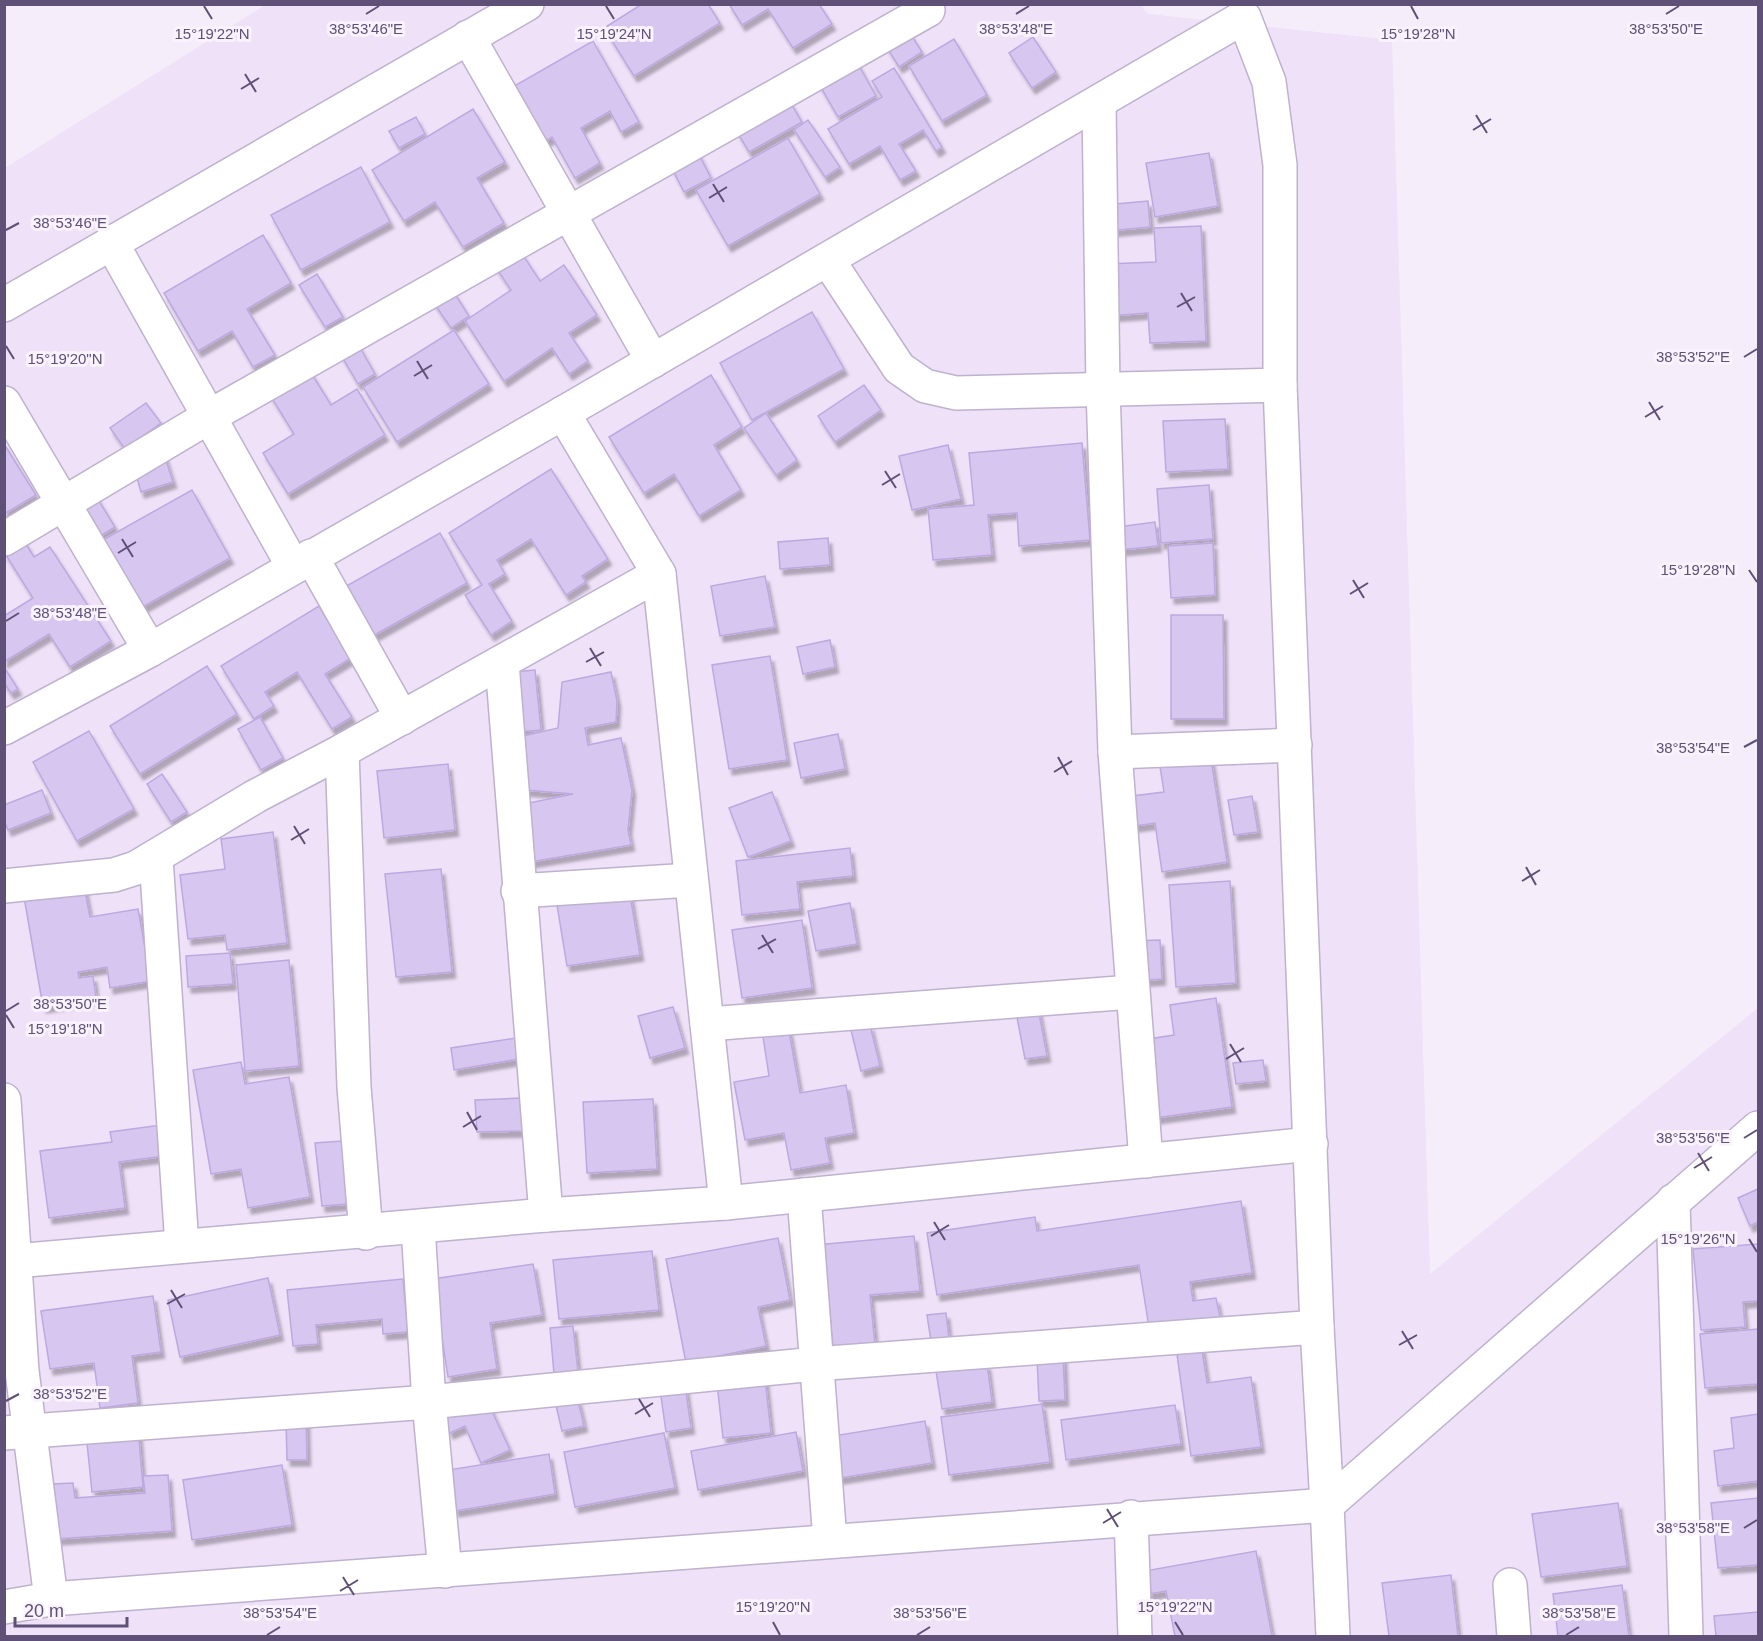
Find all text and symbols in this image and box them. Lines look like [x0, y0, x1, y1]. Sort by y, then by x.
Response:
text: 38°53'46"E [329, 20, 403, 37]
text: 38°53'48"E [979, 20, 1053, 37]
text: 38°53'50"E [1629, 20, 1703, 37]
text: 15°19'22"N [174, 25, 250, 42]
text: 15°19'24"N [576, 25, 652, 42]
text: 15°19'28"N [1380, 25, 1456, 42]
text: 38°53'46"E [33, 214, 107, 231]
text: 38°53'52"E [1656, 348, 1730, 365]
text: 15°19'20"N [27, 350, 103, 367]
text: 15°19'28"N [1660, 561, 1736, 578]
text: 38°53'48"E [33, 604, 107, 621]
text: 38°53'54"E [1656, 739, 1730, 756]
text: 38°53'50"E [33, 995, 107, 1012]
text: 15°19'18"N [27, 1020, 103, 1037]
text: 38°53'56"E [1656, 1129, 1730, 1146]
text: 15°19'26"N [1660, 1230, 1736, 1247]
text: 38°53'52"E [33, 1385, 107, 1402]
text: 38°53'58"E [1656, 1519, 1730, 1536]
scale bar [15, 1590, 128, 1628]
text: 15°19'20"N [735, 1598, 811, 1615]
text: 15°19'22"N [1137, 1598, 1213, 1615]
text: 20 m [24, 1601, 64, 1621]
text: 38°53'54"E [243, 1604, 317, 1621]
text: 38°53'56"E [893, 1604, 967, 1621]
text: 38°53'58"E [1542, 1604, 1616, 1621]

